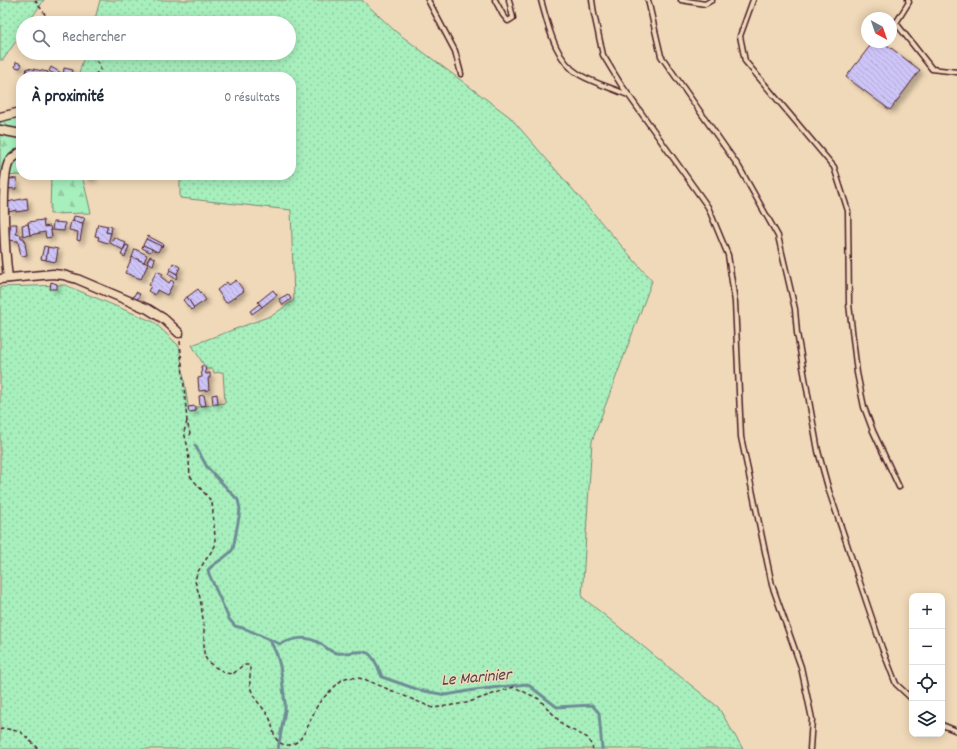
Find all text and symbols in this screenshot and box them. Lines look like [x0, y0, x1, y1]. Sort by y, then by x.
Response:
north arrow [861, 12, 897, 48]
search box [16, 16, 296, 60]
icon: search [30, 27, 52, 49]
text: Rechercher [62, 27, 126, 49]
text: À proximité [32, 86, 104, 110]
text: 0 résultats [224, 89, 280, 108]
map controls [909, 593, 945, 737]
button: + [909, 593, 945, 629]
button: − [909, 629, 945, 665]
water label: Le Marinier [440, 664, 514, 694]
button: locate [909, 665, 945, 701]
button: layers [909, 701, 945, 737]

